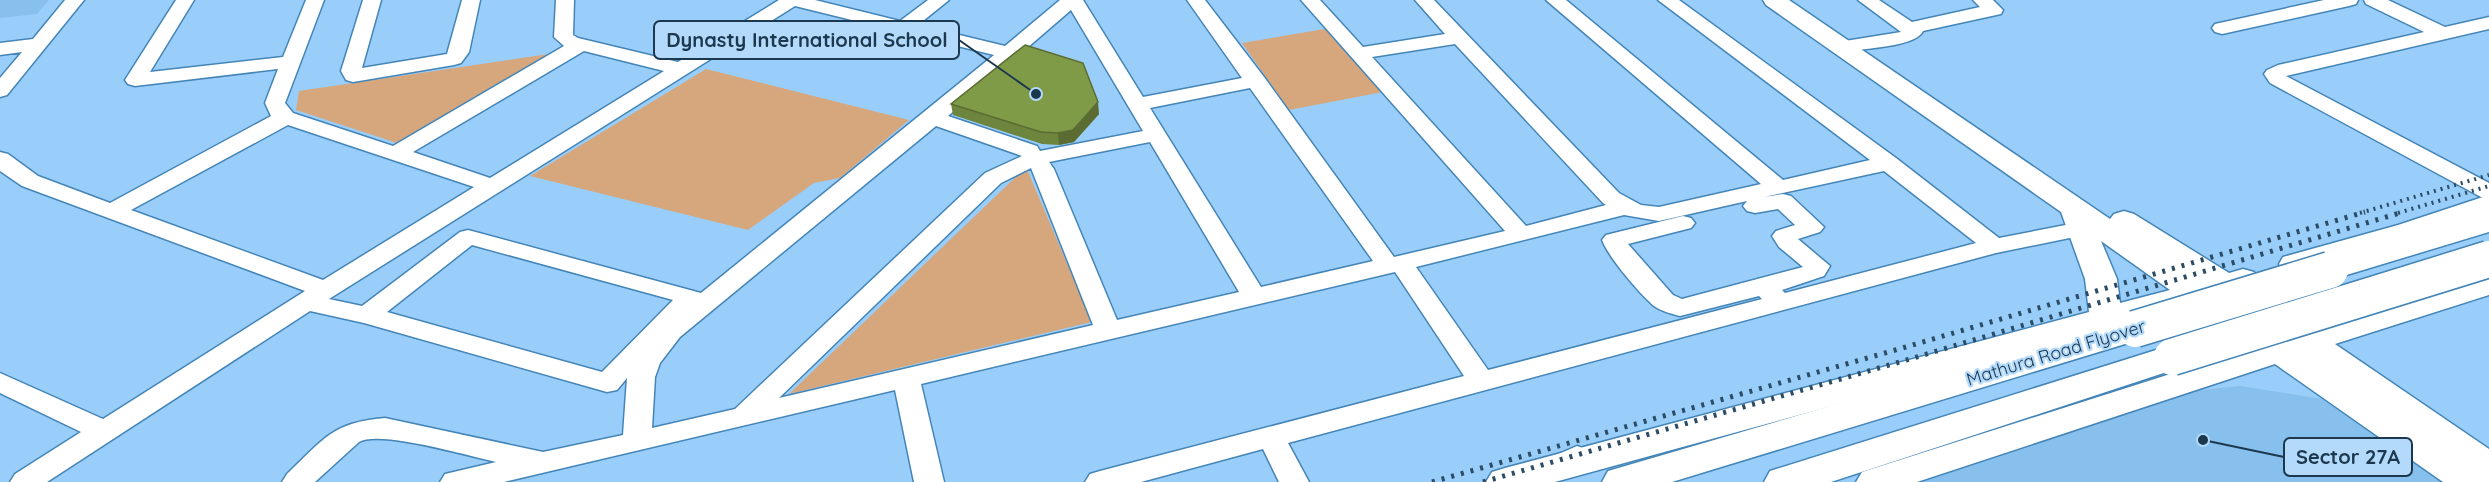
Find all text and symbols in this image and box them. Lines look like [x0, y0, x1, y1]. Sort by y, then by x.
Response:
callout: Dynasty International School [654, 21, 959, 59]
text: Dynasty International School [666, 27, 948, 52]
street label: Mathura Road Flyover [1964, 314, 2148, 391]
callout: Sector 27A [2284, 438, 2412, 476]
text: Sector 27A [2296, 444, 2400, 469]

